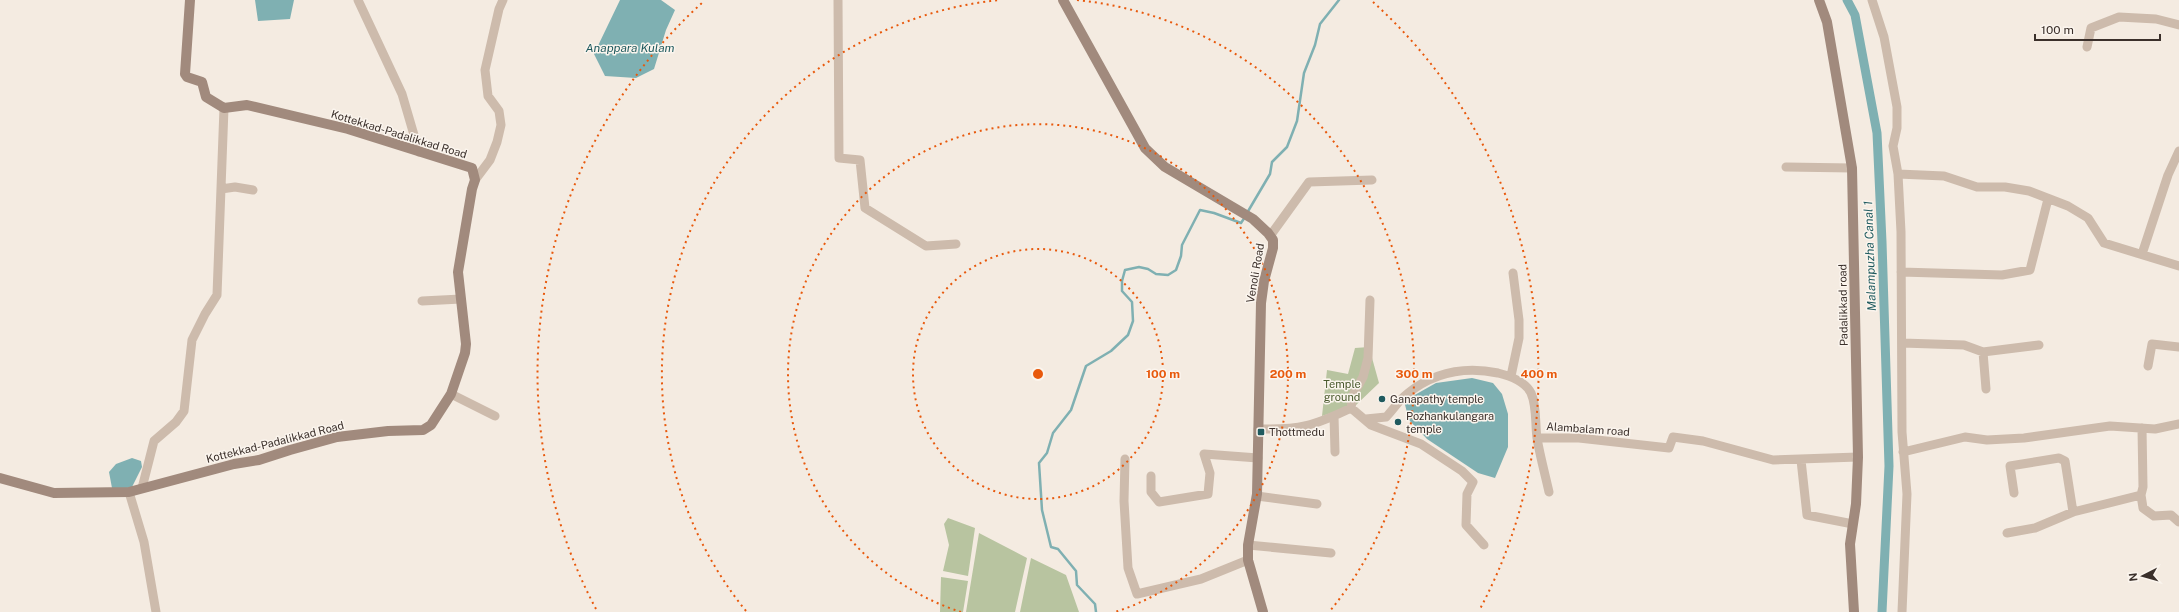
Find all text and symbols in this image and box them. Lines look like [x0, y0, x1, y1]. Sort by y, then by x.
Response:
scale bar [2035, 16, 2160, 42]
text: 100 m [2041, 23, 2074, 37]
water label: Anappara Kulam [585, 41, 675, 55]
street label: Kottekkad-Padalikkad Road [330, 108, 468, 160]
water label: Malampuzha Canal 1 [1861, 200, 1879, 311]
street label: Venoli Road [1244, 242, 1266, 304]
street label: Padalikkad road [1836, 264, 1850, 346]
centre of rings [1031, 367, 1045, 381]
text: 100 m [1146, 367, 1180, 381]
text: 200 m [1270, 367, 1306, 381]
text: 300 m [1396, 367, 1433, 381]
text: 400 m [1521, 367, 1558, 381]
park label: Temple ground [1323, 378, 1361, 403]
place label: Ganapathy temple [1390, 393, 1484, 405]
marker: Ganapathy temple [1377, 394, 1387, 404]
place label: Pozhankulangara temple [1406, 410, 1494, 435]
marker: Pozhankulangara temple [1393, 417, 1403, 427]
street label: Kottekkad-Padalikkad Road [205, 419, 345, 465]
street label: Alambalam road [1546, 420, 1630, 438]
place label: Thottmedu [1269, 426, 1325, 438]
marker: Thottmedu [1256, 427, 1266, 437]
north arrow [2123, 556, 2163, 596]
text: N [2127, 572, 2139, 582]

